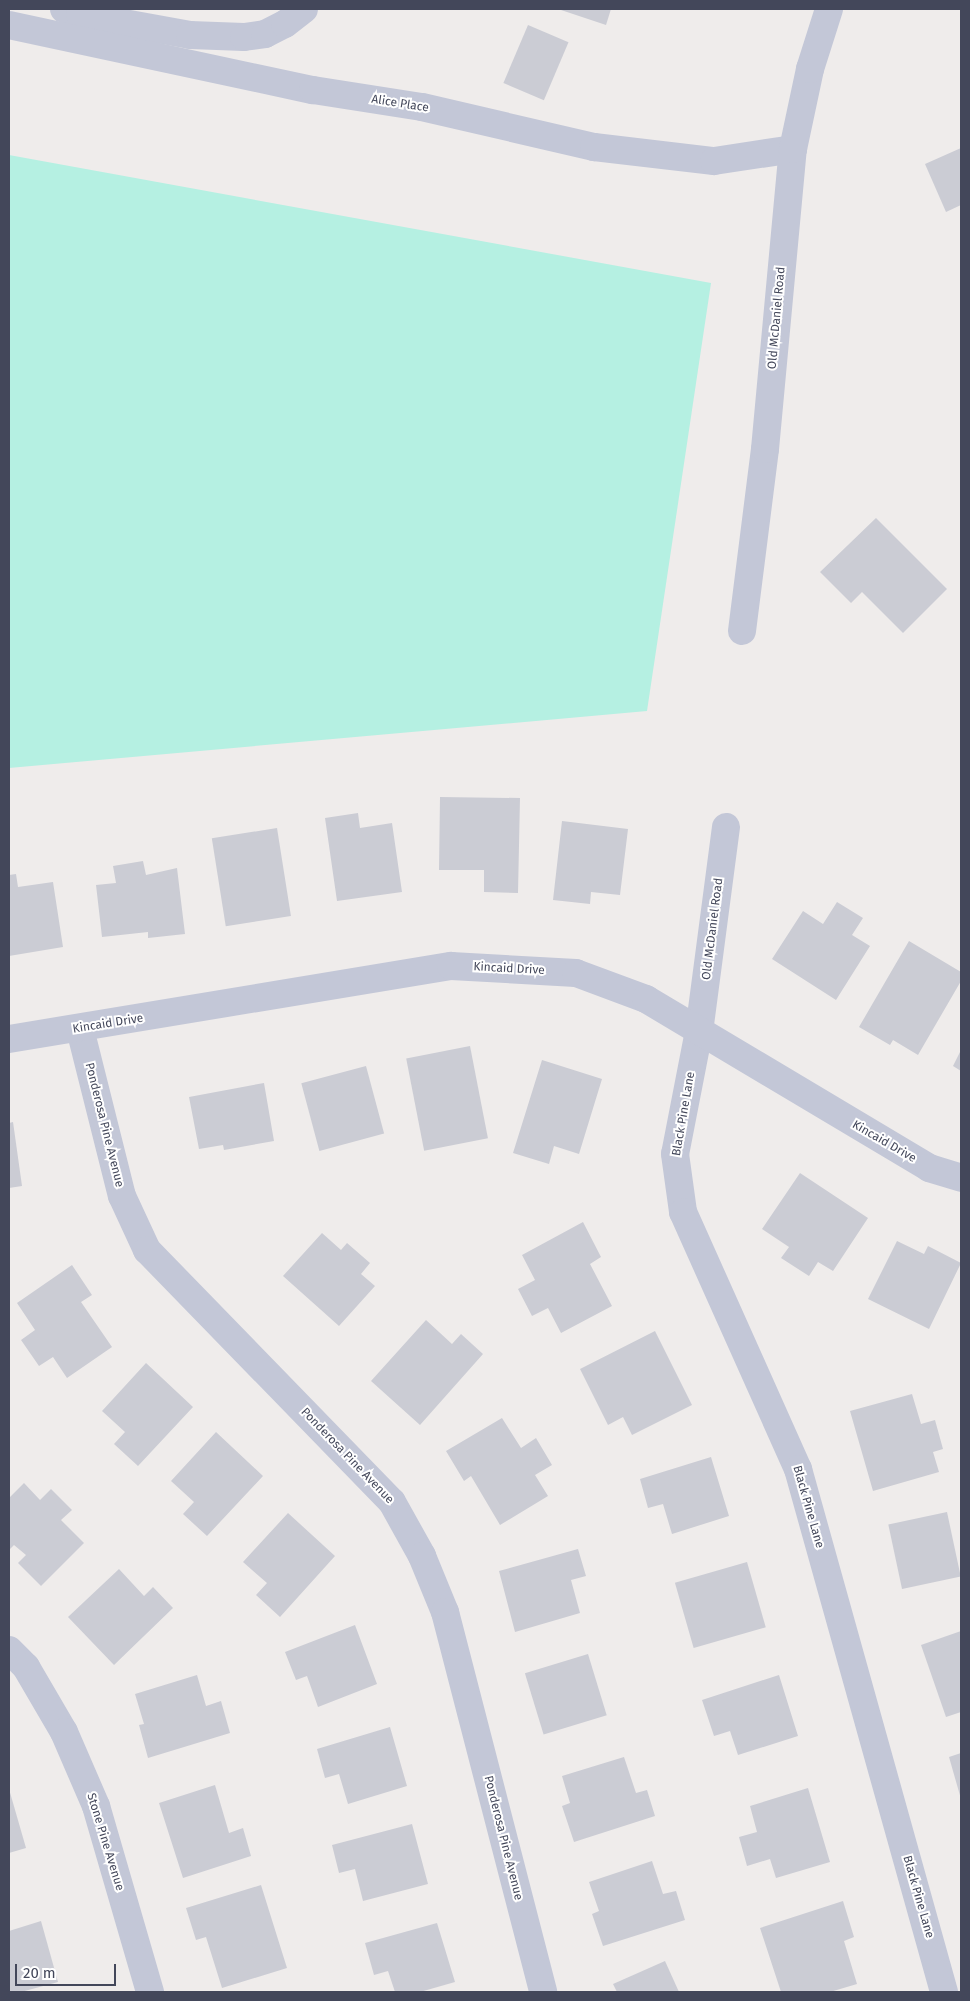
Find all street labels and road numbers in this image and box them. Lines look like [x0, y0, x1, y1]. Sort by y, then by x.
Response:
street label: Alice Place [370, 92, 430, 116]
street label: Old McDaniel Road [765, 266, 789, 370]
street label: Old McDaniel Road [700, 877, 726, 981]
street label: Kincaid Drive [473, 960, 545, 978]
street label: Kincaid Drive [72, 1011, 144, 1037]
street label: Ponderosa Pine Avenue [82, 1061, 126, 1189]
street label: Black Pine Lane [669, 1071, 699, 1157]
street label: Kincaid Drive [849, 1118, 919, 1166]
street label: Ponderosa Pine Avenue [297, 1405, 397, 1507]
street label: Black Pine Lane [789, 1464, 827, 1550]
street label: Ponderosa Pine Avenue [481, 1774, 525, 1902]
street label: Stone Pine Avenue [83, 1791, 127, 1893]
street label: Black Pine Lane [899, 1854, 937, 1940]

